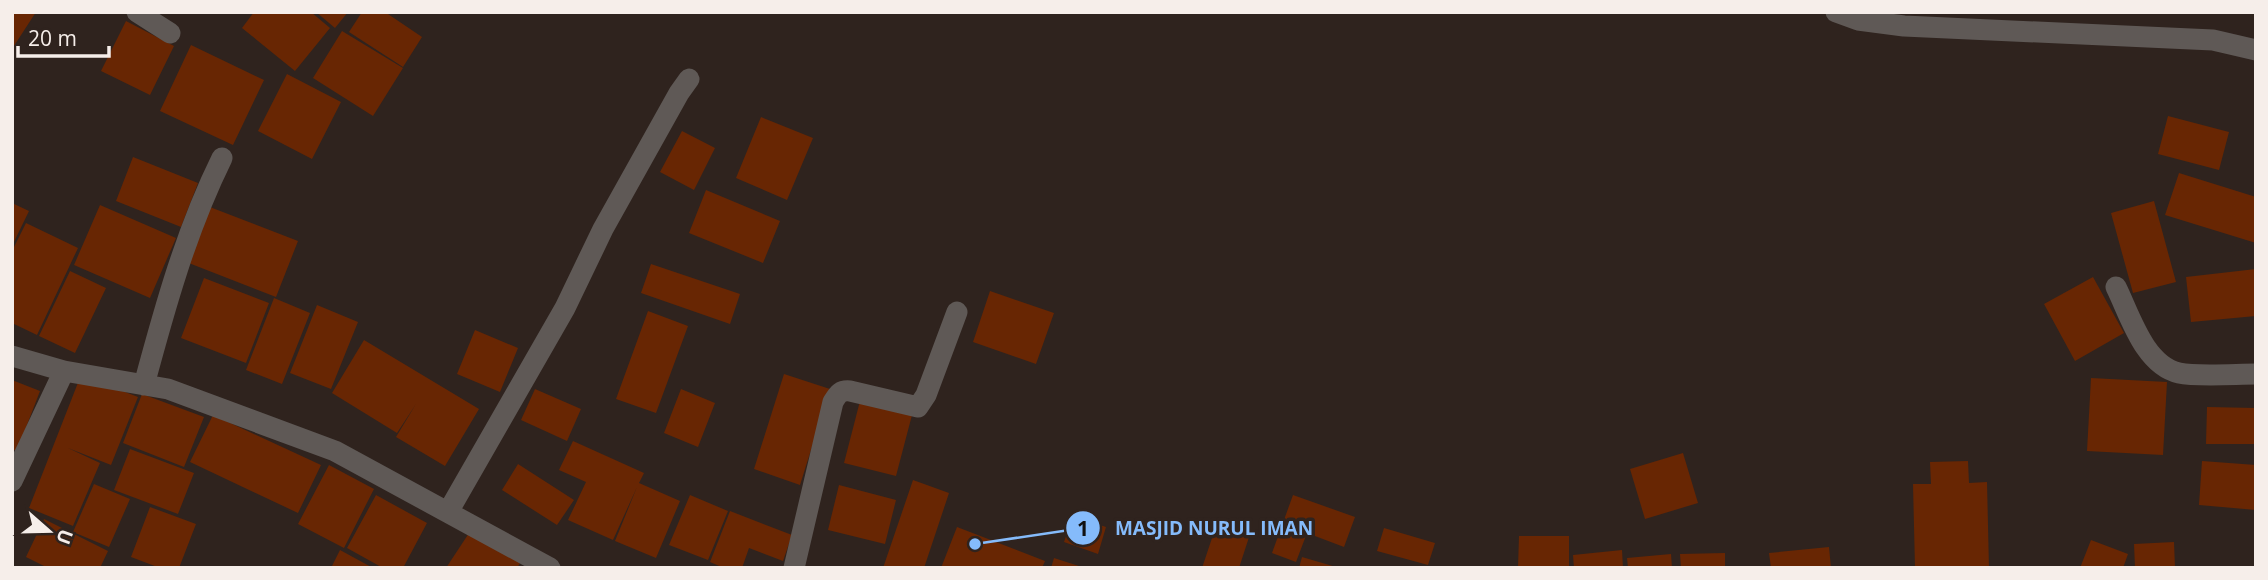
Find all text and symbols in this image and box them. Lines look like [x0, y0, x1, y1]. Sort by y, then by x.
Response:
scale bar [18, 14, 108, 58]
text: 20 m [28, 24, 77, 52]
north arrow [14, 496, 84, 566]
callout: MASJID NURUL IMAN [1066, 508, 1327, 548]
text: 1 [1077, 514, 1089, 542]
text: MASJID NURUL IMAN [1115, 515, 1313, 541]
text: U [50, 526, 80, 548]

